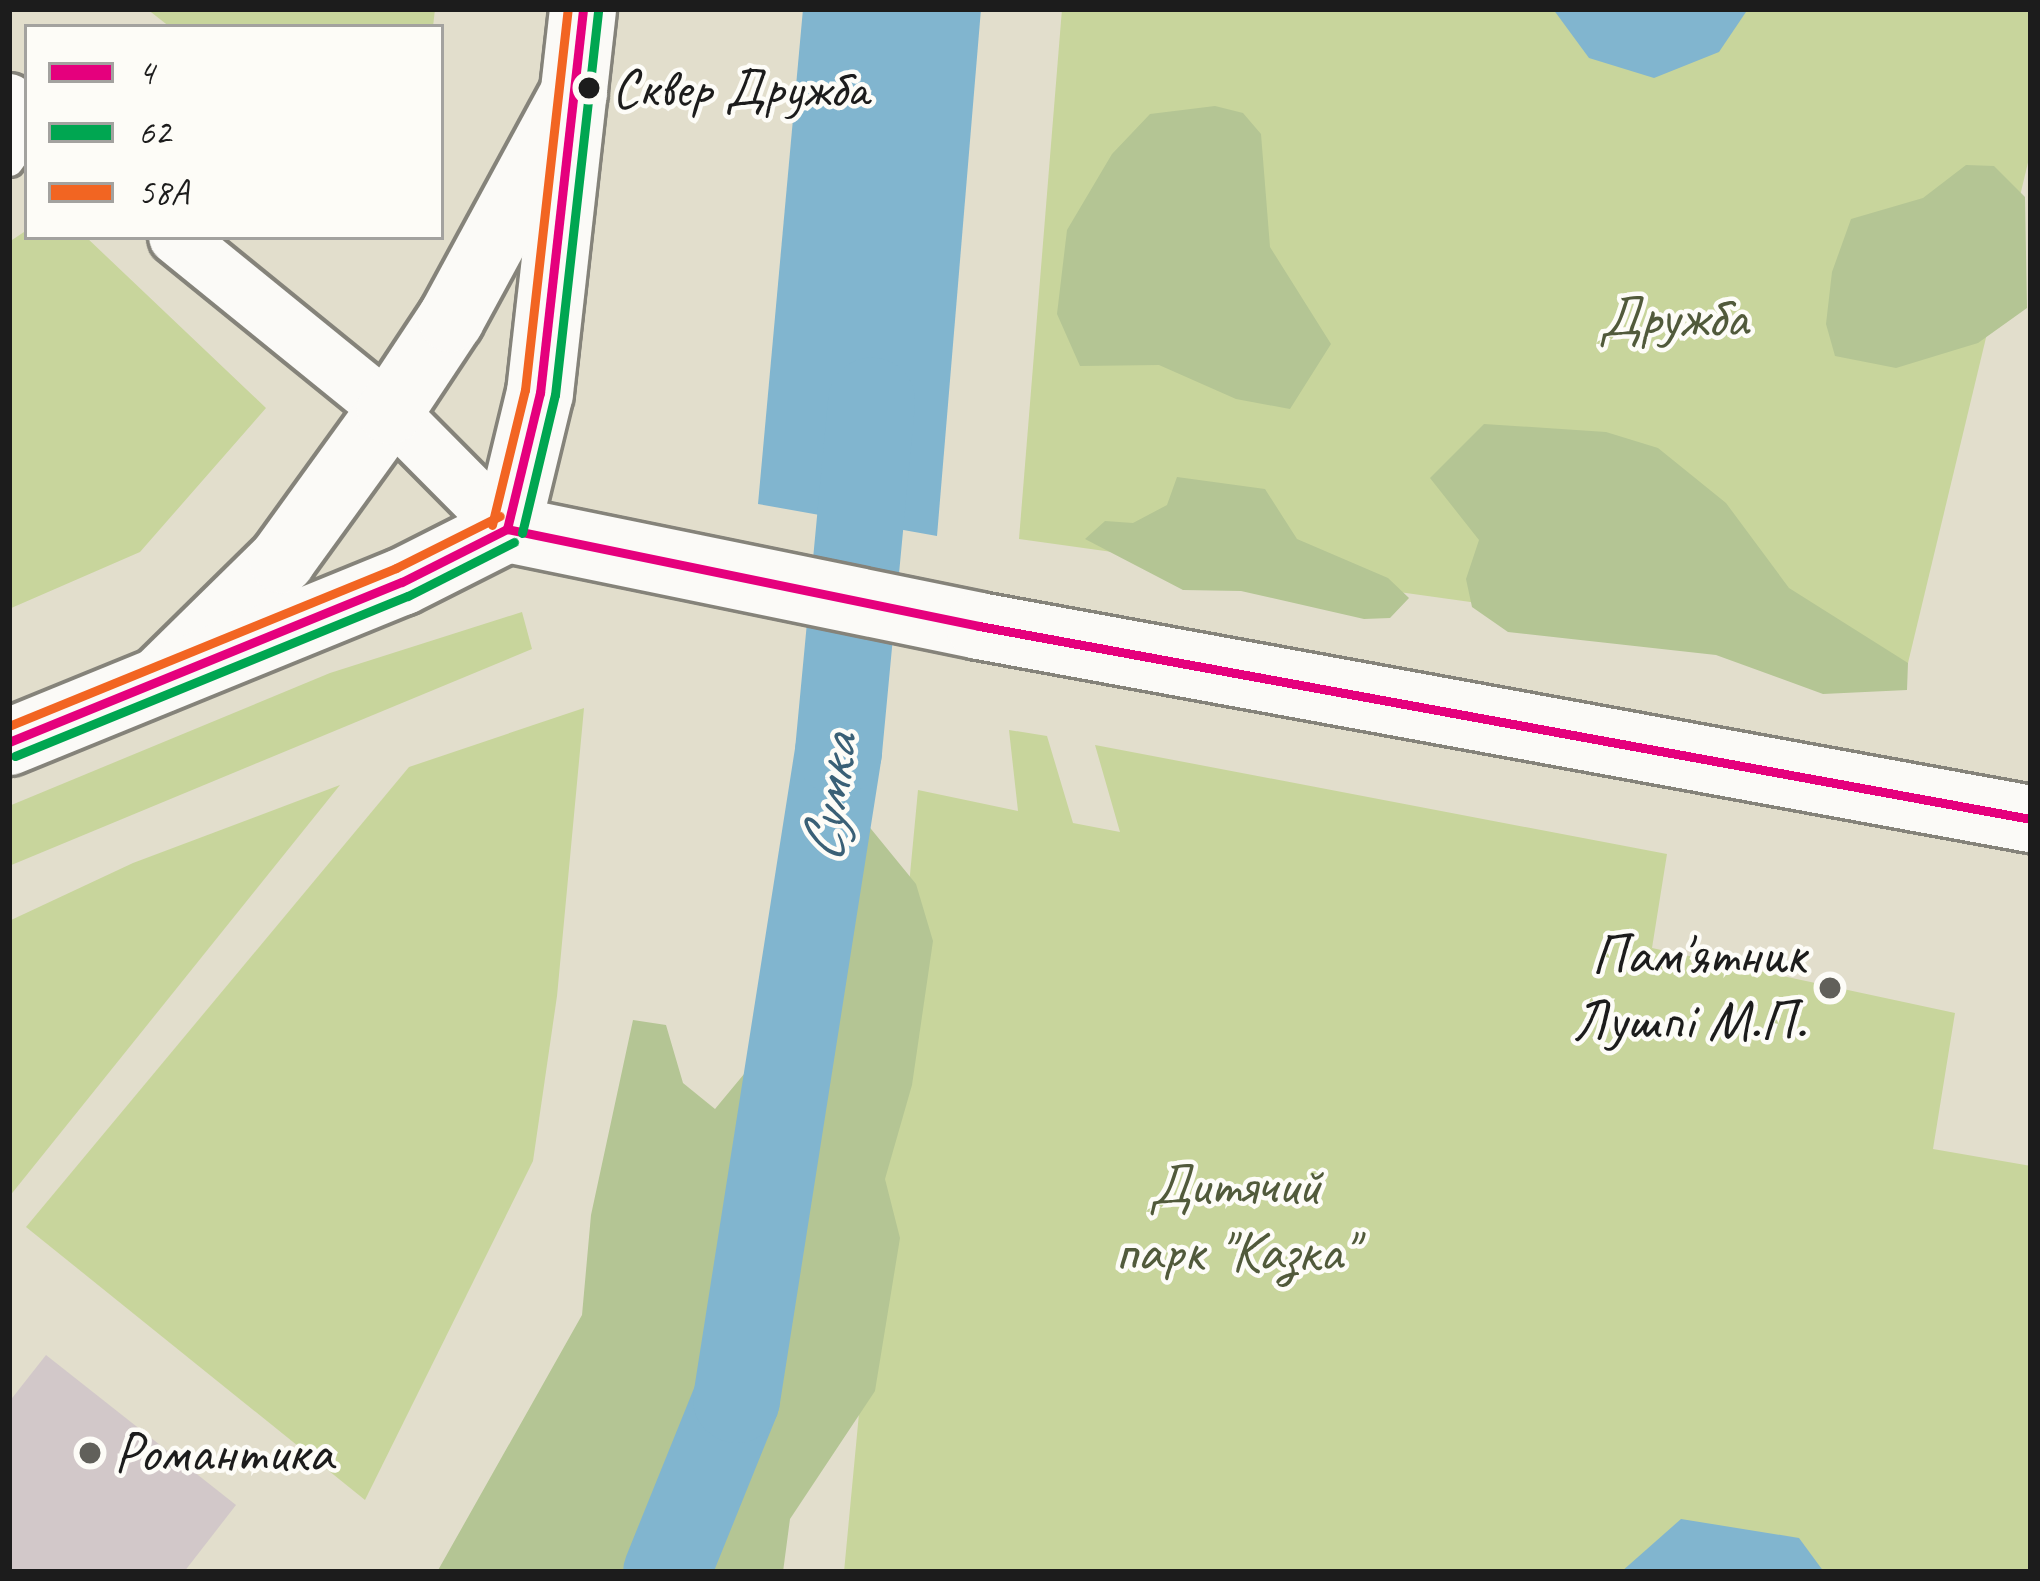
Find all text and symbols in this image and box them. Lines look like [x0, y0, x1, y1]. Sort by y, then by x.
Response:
legend [24, 24, 444, 240]
text: 4 [138, 49, 154, 95]
place label: Сквер Дружба [612, 56, 866, 120]
marker: Сквер Дружба [578, 77, 600, 99]
text: 62 [138, 109, 170, 155]
text: 58А [138, 169, 188, 215]
park label: Дружба [1598, 284, 1748, 352]
water label: Сумка [785, 731, 873, 867]
place label: Пам'ятник Лушпі М.П. [1572, 921, 1806, 1055]
marker: Пам'ятник Лушпі М.П. [1817, 975, 1843, 1001]
park label: Дитячий парк "Казка" [1115, 1152, 1355, 1286]
place label: Романтика [114, 1419, 333, 1487]
marker: Романтика [77, 1440, 103, 1466]

